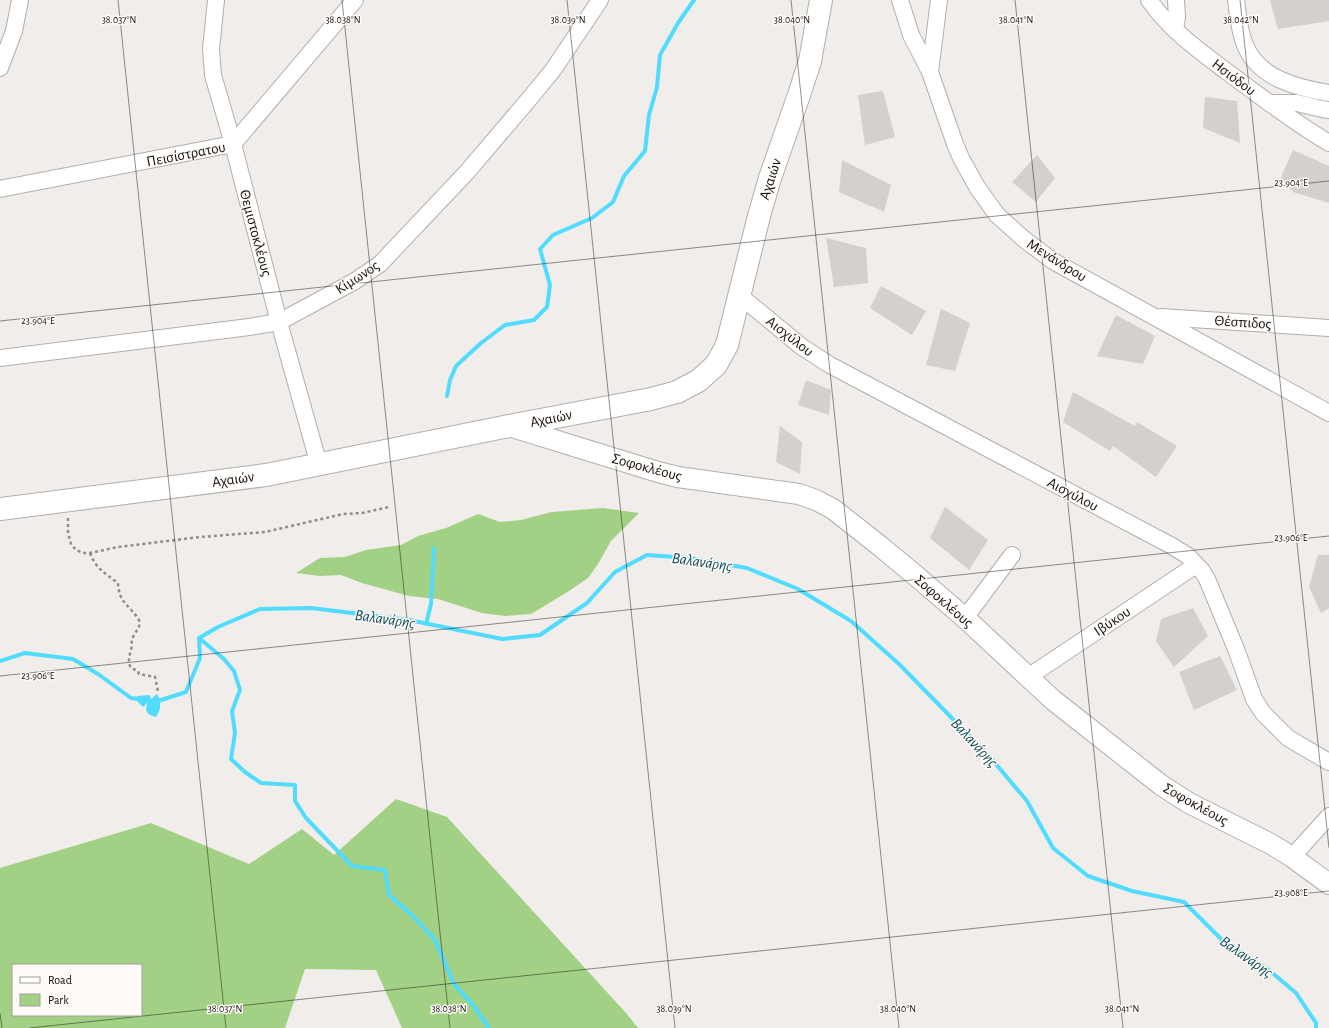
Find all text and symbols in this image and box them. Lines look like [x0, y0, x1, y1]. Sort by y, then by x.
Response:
text: 38.037°N [102, 15, 136, 25]
text: 38.038°N [325, 15, 361, 25]
text: 38.039°N [550, 15, 586, 25]
text: 38.040°N [774, 15, 810, 25]
text: 38.041°N [999, 15, 1033, 25]
text: 38.042°N [1223, 15, 1259, 25]
street label: Ησιόδου [1209, 56, 1258, 99]
street label: Πεισίστρατου [145, 139, 227, 170]
street label: Αχαιών [757, 157, 784, 202]
text: 23.904°E [1274, 178, 1308, 188]
street label: Θεμιστοκλέους [237, 188, 274, 278]
street label: Μενάνδρου [1024, 236, 1089, 285]
street label: Κίμωνος [333, 258, 382, 297]
street label: Αισχύλου [763, 313, 816, 359]
street label: Θέσπιδος [1214, 313, 1272, 332]
text: 23.904°E [21, 316, 55, 326]
street label: Αχαιών [529, 407, 573, 430]
street label: Σοφοκλέους [610, 451, 684, 484]
street label: Αχαιών [211, 469, 255, 490]
street label: Αισχύλου [1045, 475, 1101, 514]
text: 23.906°E [1274, 533, 1308, 543]
water label: Βαλανάρης [671, 550, 733, 575]
street label: Σοφοκλέους [912, 572, 976, 631]
street label: Ιβύκου [1091, 604, 1133, 639]
water label: Βαλανάρης [354, 607, 416, 632]
text: 23.906°E [21, 671, 55, 681]
water label: Βαλανάρης [947, 715, 1001, 771]
street label: Σοφοκλέους [1161, 780, 1231, 828]
text: 23.908°E [1274, 888, 1308, 898]
water label: Βαλανάρης [1216, 933, 1276, 982]
legend [12, 964, 142, 1016]
text: Road [48, 974, 72, 986]
text: Park [48, 994, 69, 1006]
text: 38.037°N [208, 1004, 242, 1014]
text: 38.038°N [431, 1004, 467, 1014]
text: 38.039°N [656, 1004, 692, 1014]
text: 38.040°N [880, 1004, 916, 1014]
text: 38.041°N [1105, 1004, 1139, 1014]

